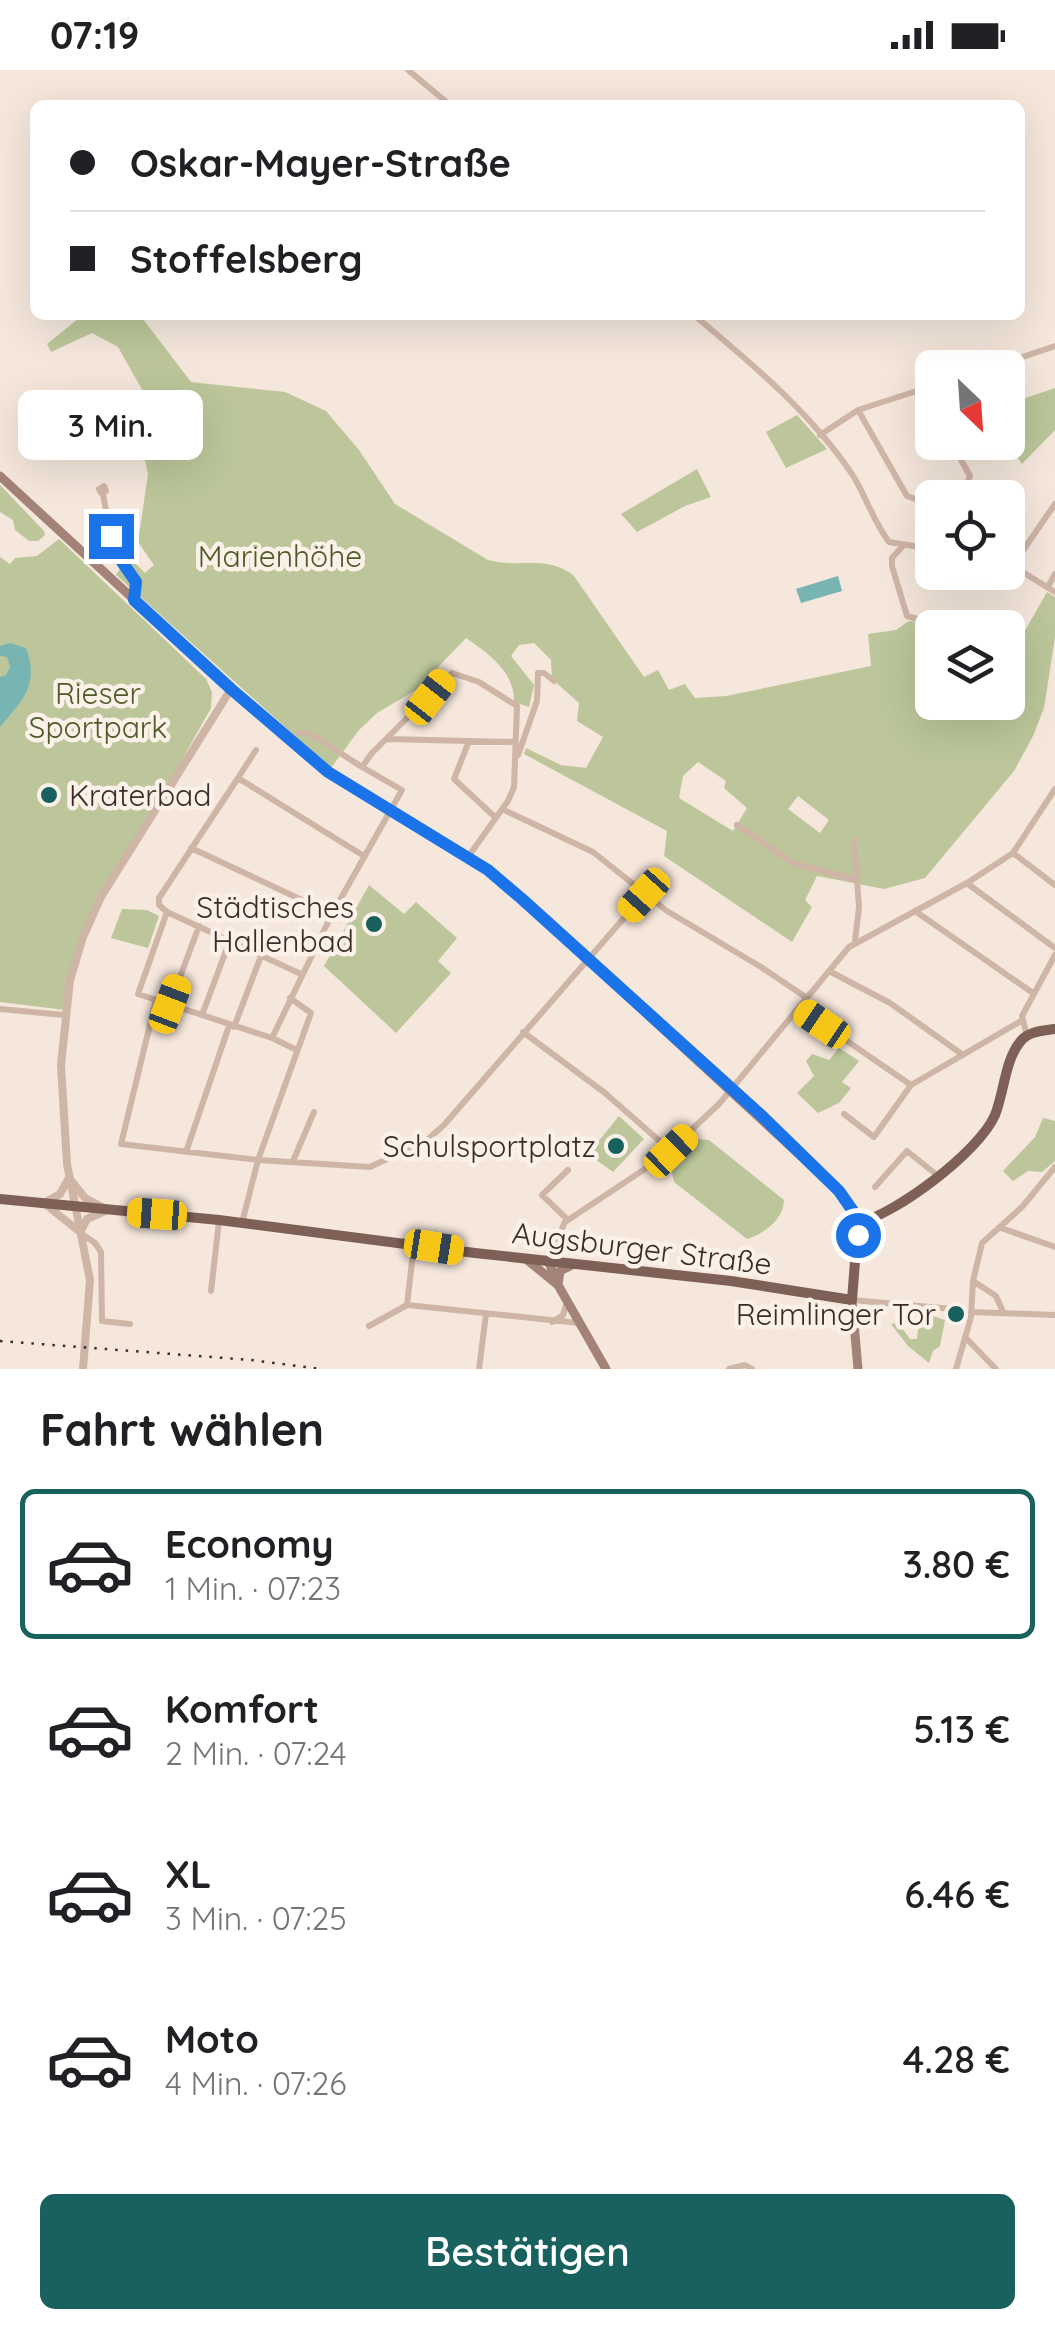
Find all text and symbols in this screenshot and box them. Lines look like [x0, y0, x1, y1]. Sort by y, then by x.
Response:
text: 07:19 [50, 11, 139, 59]
text: Oskar-Mayer-Straße [130, 139, 511, 187]
text: Stoffelsberg [130, 235, 362, 283]
north arrow [915, 350, 1025, 460]
map controls [915, 350, 1025, 720]
callout: 3 Min. [18, 391, 204, 461]
text: 3 Min. [68, 405, 153, 445]
button: locate [915, 480, 1025, 590]
route end [89, 514, 134, 559]
park label: Marienhöhe [198, 537, 362, 575]
button: layers [915, 610, 1025, 720]
car [400, 664, 460, 730]
park label: Rieser Sportpark [29, 674, 167, 746]
place label: Kraterbad [69, 776, 211, 814]
marker: Kraterbad [38, 784, 60, 806]
car [613, 863, 675, 927]
place label: Städtisches Hallenbad [196, 888, 354, 960]
marker: Städtisches Hallenbad [363, 913, 385, 935]
car [145, 971, 195, 1037]
car [789, 995, 855, 1053]
car [639, 1119, 703, 1183]
place label: Schulsportplatz [383, 1127, 596, 1165]
marker: Schulsportplatz [605, 1135, 627, 1157]
car [126, 1197, 188, 1231]
street label: Augsburger Straße [510, 1213, 774, 1283]
route start [836, 1213, 881, 1258]
car [402, 1227, 466, 1267]
place label: Reimlinger Tor [736, 1295, 936, 1333]
marker: Reimlinger Tor [945, 1303, 967, 1325]
text: Fahrt wählen [40, 1401, 324, 1457]
icon: car [45, 1519, 135, 1609]
text: Economy [165, 1520, 334, 1568]
text: 3.80 € [902, 1540, 1010, 1588]
text: 1 Min. · 07:23 [165, 1568, 341, 1608]
icon: car [45, 1684, 135, 1774]
text: Komfort [165, 1685, 319, 1733]
text: 5.13 € [913, 1705, 1010, 1753]
text: 2 Min. · 07:24 [165, 1733, 347, 1773]
icon: car [45, 1849, 135, 1939]
text: XL [165, 1850, 211, 1898]
text: 6.46 € [904, 1870, 1010, 1918]
text: 3 Min. · 07:25 [165, 1898, 347, 1938]
icon: car [45, 2014, 135, 2104]
text: Moto [165, 2015, 259, 2063]
text: 4.28 € [903, 2035, 1010, 2083]
text: 4 Min. · 07:26 [165, 2063, 347, 2103]
button: Bestätigen [40, 2194, 1015, 2309]

